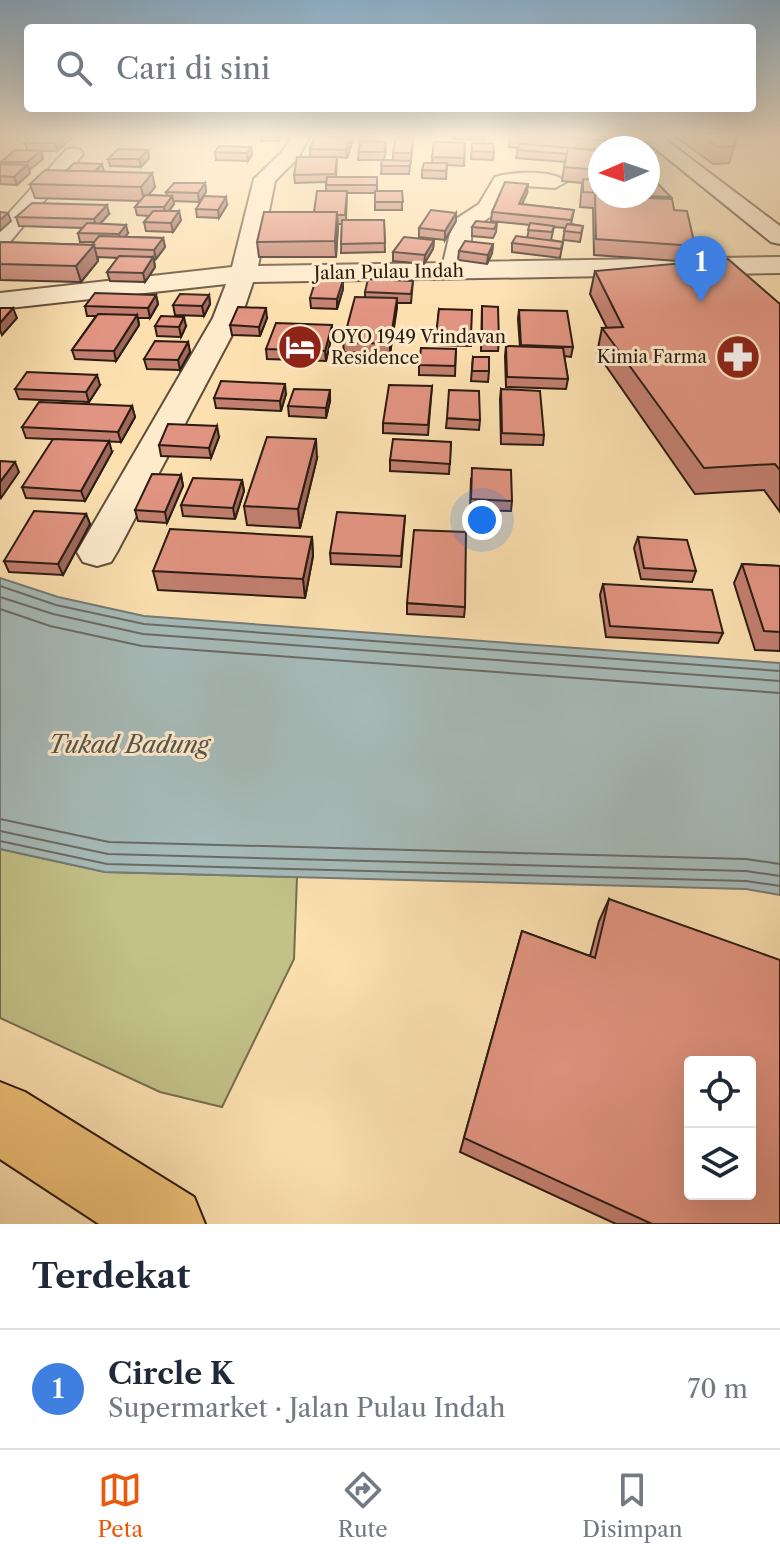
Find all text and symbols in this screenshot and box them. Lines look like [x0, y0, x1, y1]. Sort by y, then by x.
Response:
search box [24, 24, 756, 112]
icon: search [52, 46, 96, 90]
text: Cari di sini [116, 50, 270, 87]
north arrow [588, 136, 660, 208]
pin: 1 [675, 236, 727, 302]
street label: Jalan Pulau Indah [311, 260, 464, 284]
hotel icon: OYO 1949 Vrindavan Residence [276, 323, 324, 371]
place label: OYO 1949 Vrindavan Residence [331, 326, 506, 369]
pharmacy icon: Kimia Farma [714, 333, 762, 381]
place label: Kimia Farma [597, 346, 707, 368]
your location [462, 500, 502, 540]
water label: Tukad Badung [49, 730, 212, 759]
map controls [684, 1056, 756, 1200]
button: locate [684, 1056, 756, 1128]
button: layers [684, 1128, 756, 1200]
text: Terdekat [32, 1255, 190, 1297]
text: Circle K [108, 1355, 234, 1392]
text: 1 [52, 1373, 64, 1405]
text: 70 m [688, 1373, 748, 1405]
text: Supermarket · Jalan Pulau Indah [108, 1392, 506, 1424]
tab: Peta [97, 1468, 143, 1543]
tab: Rute [338, 1468, 388, 1543]
tab: Disimpan [582, 1468, 683, 1543]

